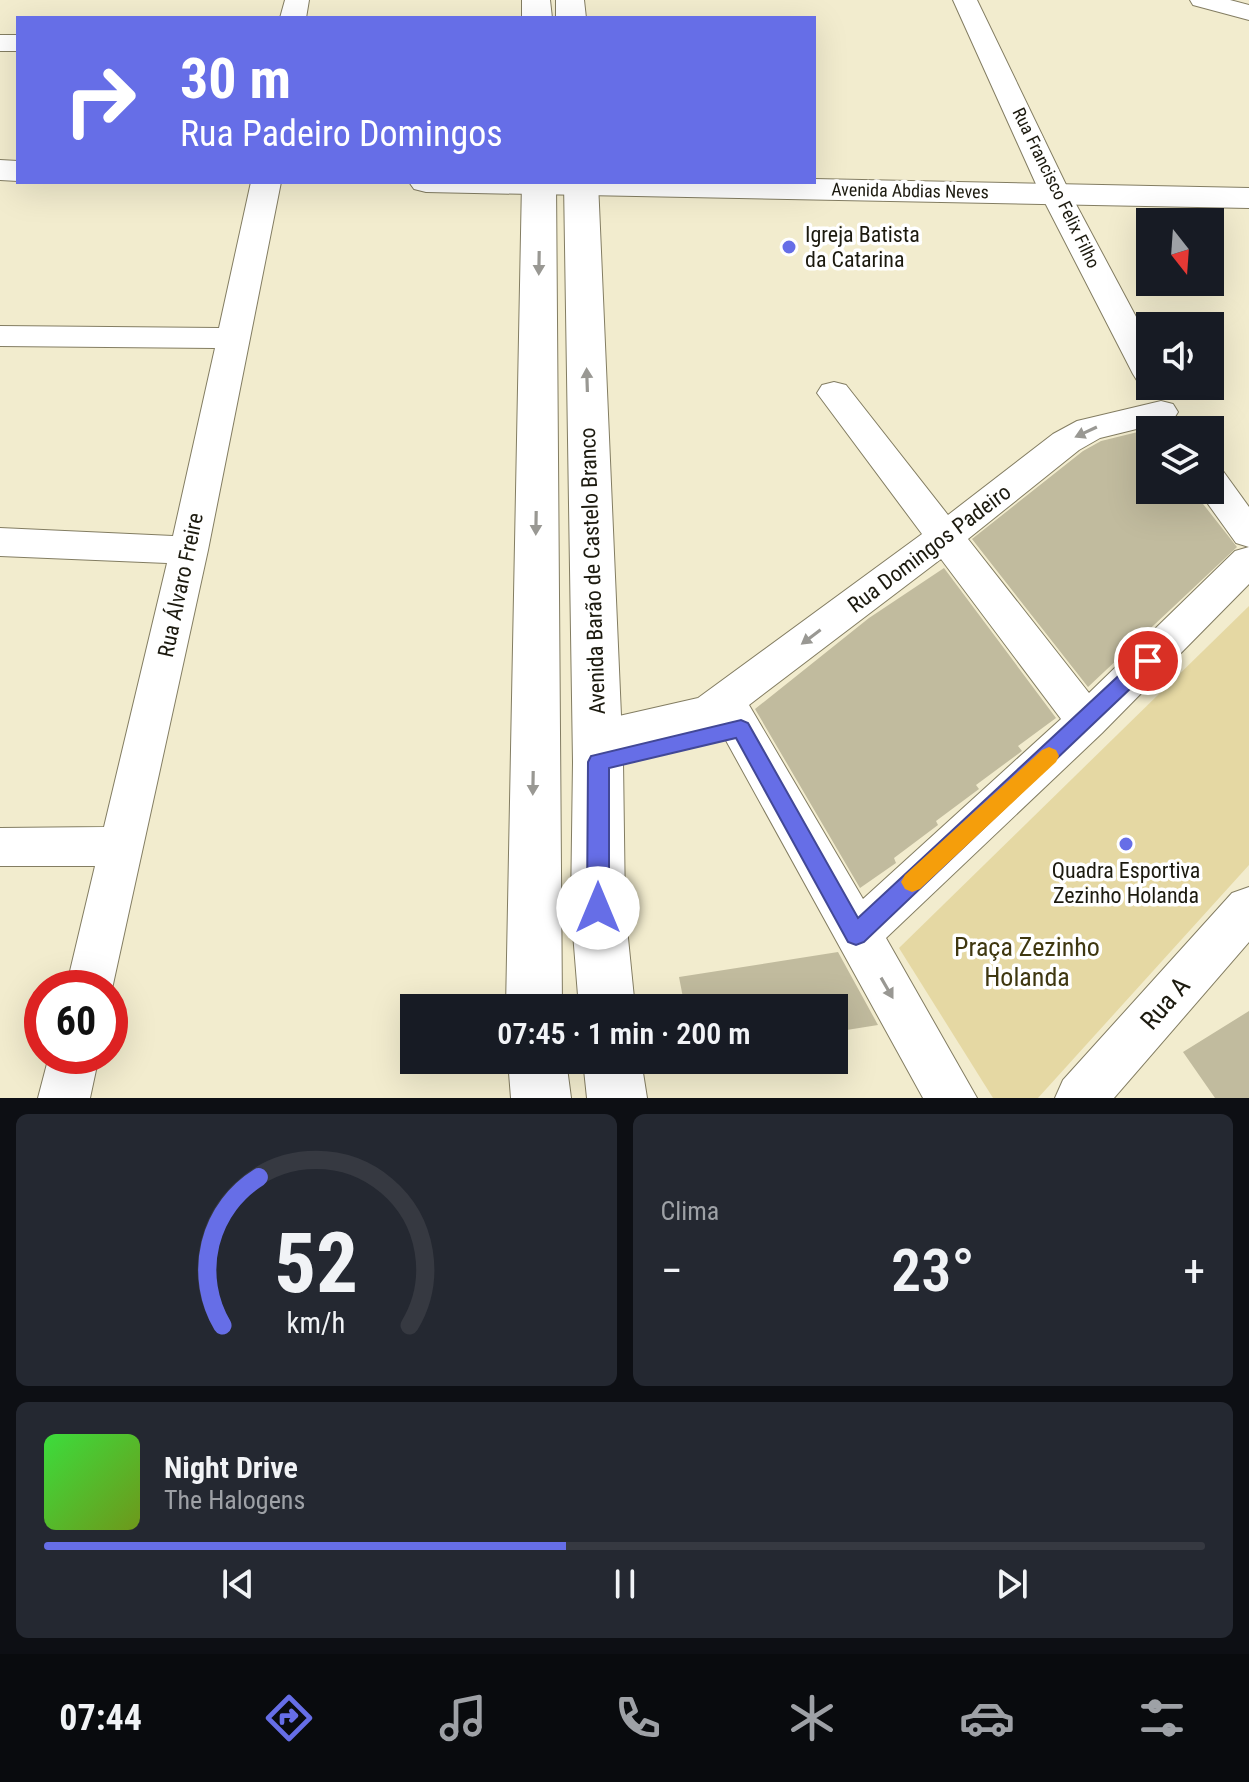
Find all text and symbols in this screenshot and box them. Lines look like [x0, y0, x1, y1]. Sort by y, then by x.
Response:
text: 30 m [180, 46, 291, 112]
icon: right [48, 48, 152, 152]
street label: Rua Francisco Felix Filho [1008, 104, 1104, 271]
text: Rua Padeiro Domingos [180, 113, 503, 155]
street label: Avenida Abdias Neves [831, 179, 989, 202]
north arrow [1136, 208, 1224, 296]
map controls [1136, 208, 1224, 504]
place label: Igreja Batista da Catarina [805, 222, 920, 272]
marker: Igreja Batista da Catarina [780, 238, 798, 256]
one-way arrow [533, 251, 545, 276]
button: sound [1136, 312, 1224, 400]
one-way arrow [580, 367, 593, 392]
button: layers [1136, 416, 1224, 504]
one-way arrow [1074, 425, 1097, 438]
street label: Avenida Barão de Castelo Branco [575, 427, 610, 715]
street label: Rua Domingos Padeiro [843, 479, 1016, 618]
street label: Rua Álvaro Freire [153, 511, 208, 660]
one-way arrow [530, 511, 542, 536]
pin [1114, 627, 1182, 695]
one-way arrow [800, 629, 821, 645]
icon: arrive [1126, 639, 1170, 683]
one-way arrow [527, 771, 539, 796]
marker: Quadra Esportiva Zezinho Holanda [1117, 835, 1135, 853]
place label: Quadra Esportiva Zezinho Holanda [1052, 858, 1200, 908]
position arrow [556, 866, 640, 950]
park label: Praça Zezinho Holanda [954, 932, 1100, 992]
speed limit sign: 60 [24, 970, 128, 1074]
street label: Rua A [1134, 971, 1196, 1035]
one-way arrow [880, 977, 894, 999]
text: 07:45 · 1 min · 200 m [497, 1016, 751, 1051]
text: Clima [661, 1196, 719, 1226]
text: 52 [274, 1215, 358, 1312]
text: 23° [891, 1235, 975, 1306]
text: − [661, 1245, 683, 1297]
text: + [1183, 1245, 1205, 1297]
text: km/h [287, 1306, 346, 1340]
text: Night Drive [164, 1450, 298, 1485]
text: The Halogens [164, 1485, 305, 1515]
icon: previous [216, 1562, 260, 1606]
icon: pause [603, 1562, 647, 1606]
icon: next [990, 1562, 1034, 1606]
icon: directions [261, 1690, 317, 1746]
icon: music [435, 1690, 491, 1746]
icon: phone [610, 1690, 666, 1746]
icon: climate [784, 1690, 840, 1746]
icon: car [959, 1690, 1015, 1746]
icon: filters [1134, 1690, 1190, 1746]
text: 07:44 [59, 1697, 142, 1739]

